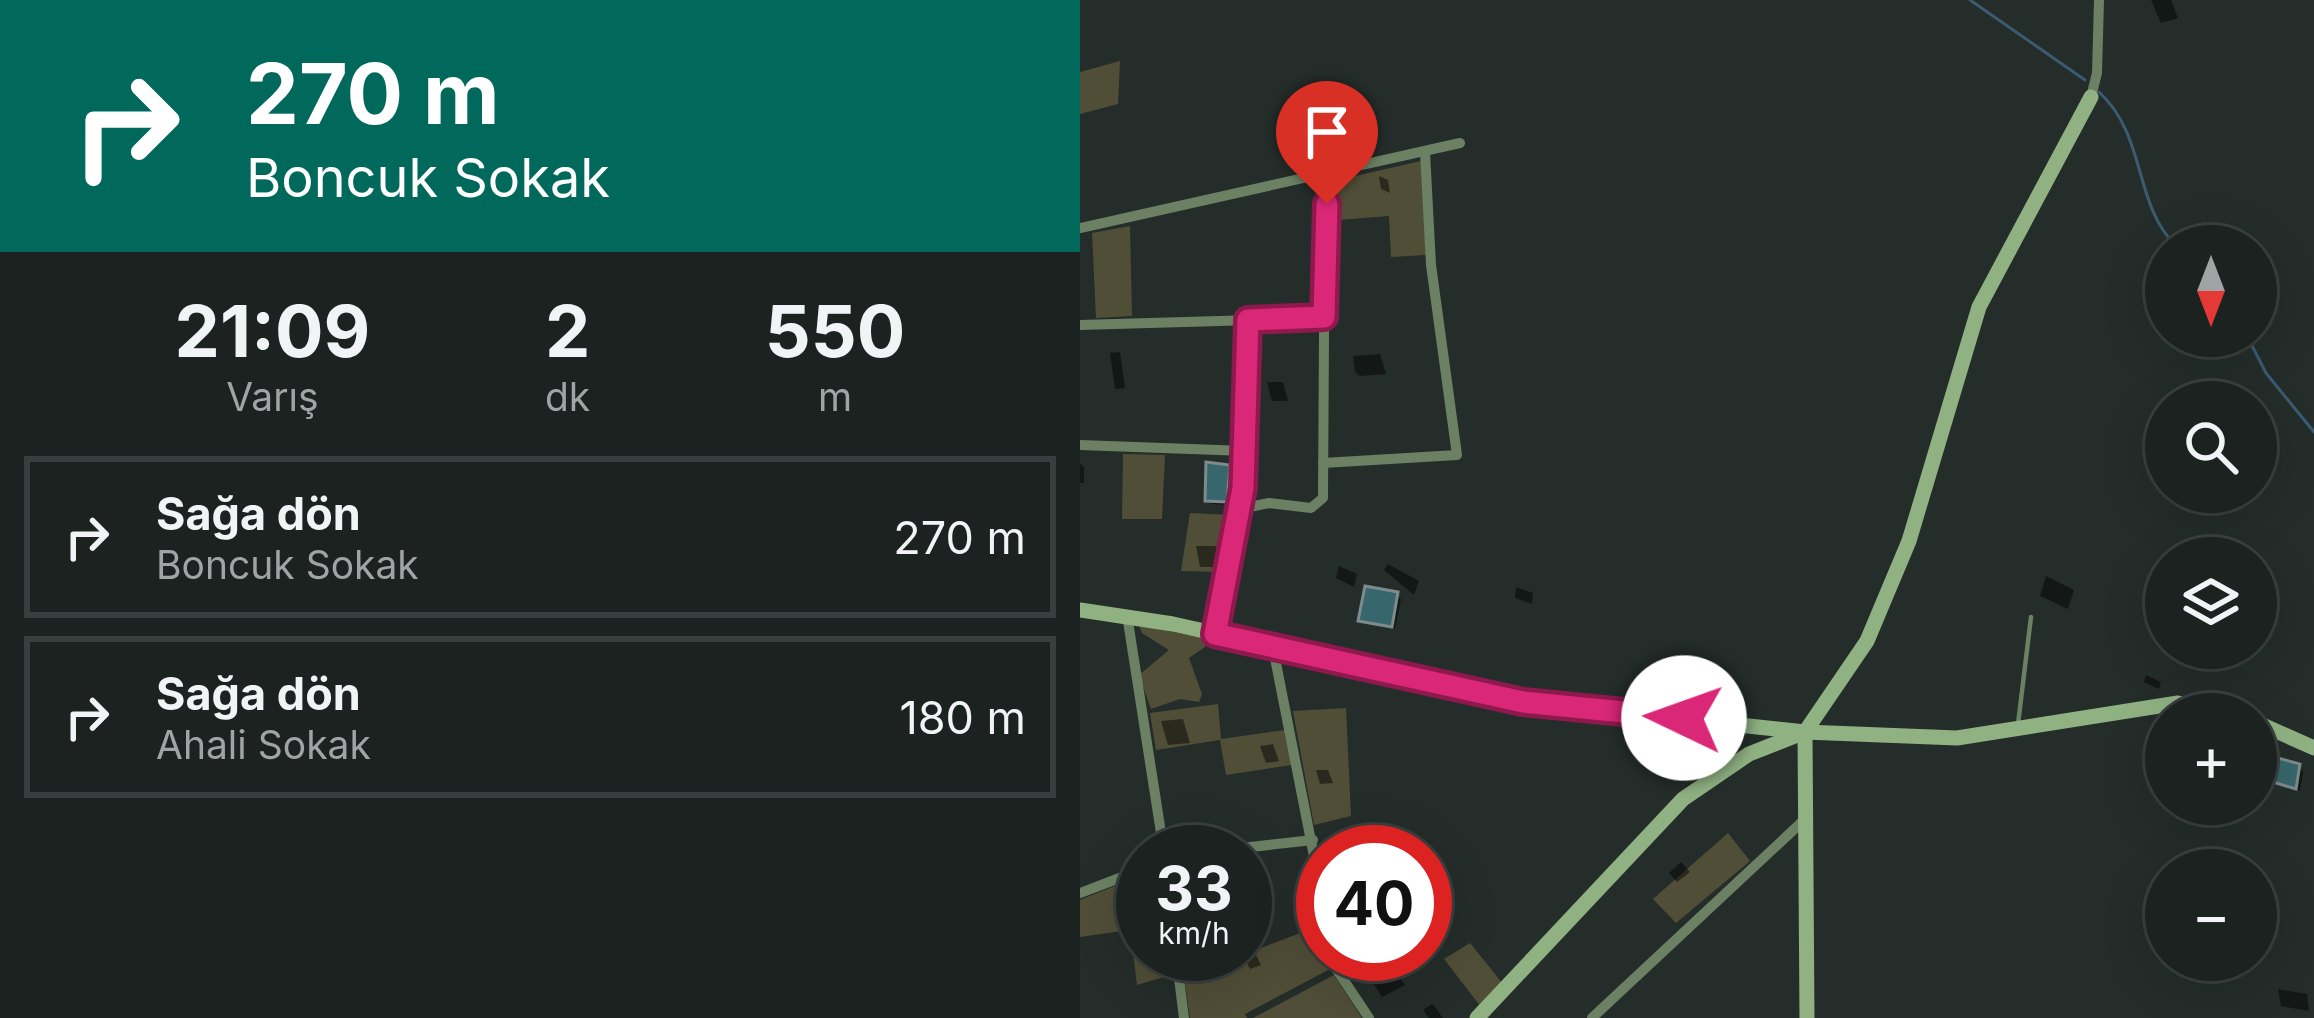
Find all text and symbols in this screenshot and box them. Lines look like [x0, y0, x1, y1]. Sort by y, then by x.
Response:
text: 270 m [246, 43, 500, 144]
icon: right [48, 48, 204, 204]
pin [1276, 81, 1378, 204]
icon: arrive [1294, 99, 1360, 165]
text: Boncuk Sokak [246, 145, 610, 210]
north arrow [2145, 225, 2277, 357]
map controls [2145, 225, 2277, 981]
text: 21:09 [175, 287, 370, 374]
text: 2 [545, 287, 590, 374]
text: 550 [765, 287, 905, 374]
text: Varış [226, 373, 319, 420]
text: dk [545, 373, 590, 420]
text: m [818, 373, 852, 420]
button: search [2145, 381, 2277, 513]
text: Sağa dön [156, 486, 361, 541]
icon: right [54, 504, 120, 570]
text: 270 m [893, 510, 1026, 565]
button: layers [2145, 537, 2277, 669]
text: Boncuk Sokak [156, 541, 419, 588]
position arrow [1621, 655, 1747, 781]
text: Sağa dön [156, 666, 361, 721]
icon: right [54, 684, 120, 750]
text: 180 m [899, 690, 1026, 745]
button: + [2145, 693, 2277, 825]
text: Ahali Sokak [156, 721, 371, 768]
speed limit sign: 40 [1296, 825, 1452, 981]
button: − [2145, 849, 2277, 981]
text: 33 [1155, 852, 1233, 924]
text: km/h [1158, 915, 1230, 951]

